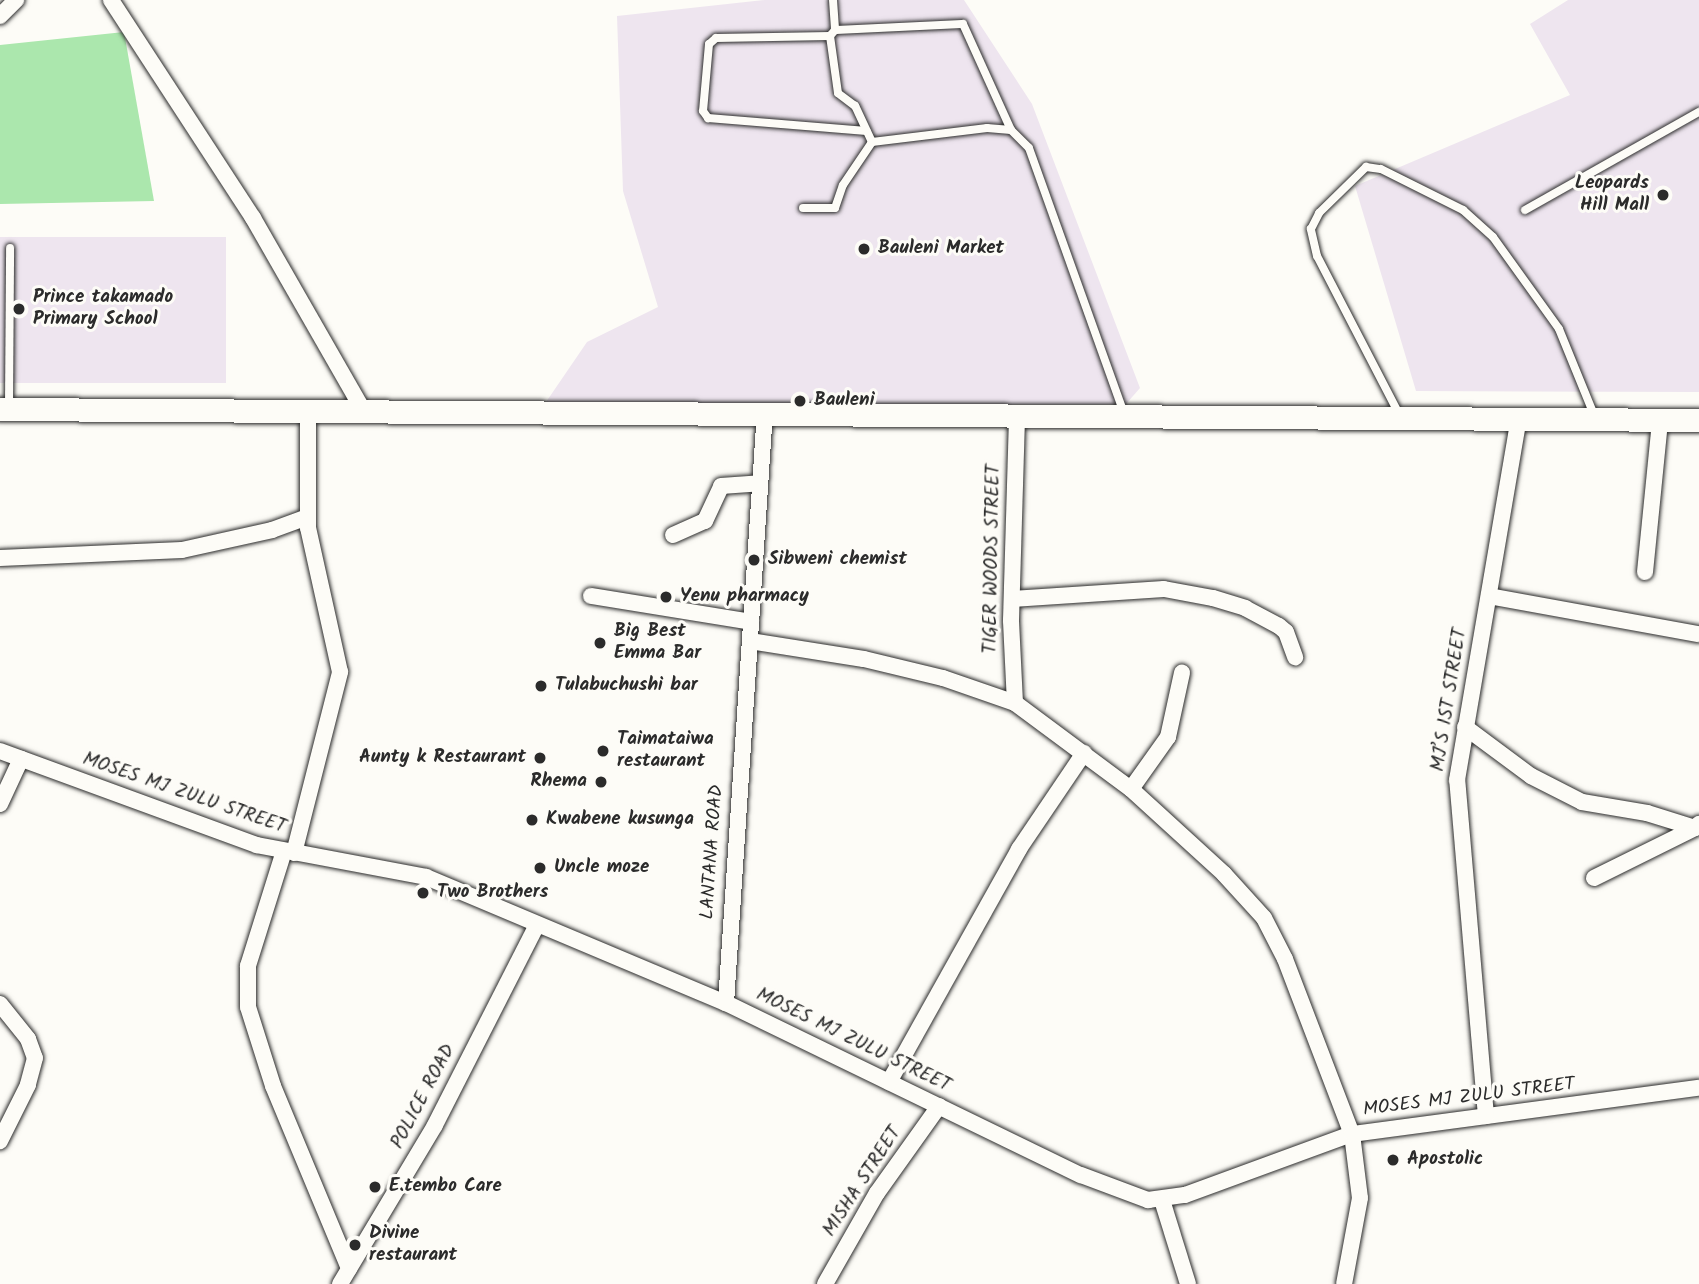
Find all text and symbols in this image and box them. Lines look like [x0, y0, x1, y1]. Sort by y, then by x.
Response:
place label: Leopards Hill Mall [1575, 173, 1649, 217]
marker: Leopards Hill Mall [1655, 187, 1671, 203]
place label: Bauleni Market [878, 238, 1004, 260]
marker: Bauleni Market [856, 241, 872, 257]
place label: Prince takamado Primary School [33, 287, 173, 331]
marker: Prince takamado Primary School [11, 301, 27, 317]
place label: Bauleni [814, 390, 875, 412]
marker: Bauleni [792, 393, 808, 409]
street label: TIGER WOODS STREET [980, 464, 1006, 654]
place label: Sibweni chemist [768, 549, 907, 571]
marker: Sibweni chemist [746, 552, 762, 568]
place label: Yenu pharmacy [680, 586, 809, 608]
marker: Yenu pharmacy [658, 589, 674, 605]
place label: Big Best Emma Bar [614, 621, 701, 665]
street label: MJ’S 1ST STREET [1427, 627, 1473, 773]
marker: Big Best Emma Bar [592, 635, 608, 651]
place label: Tulabuchushi bar [555, 675, 698, 697]
marker: Tulabuchushi bar [533, 678, 549, 694]
place label: Taimataiwa restaurant [617, 729, 714, 773]
marker: Taimataiwa restaurant [595, 743, 611, 759]
place label: Aunty k Restaurant [359, 747, 526, 769]
street label: MOSES MJ ZULU STREET [79, 749, 289, 839]
marker: Aunty k Restaurant [532, 750, 548, 766]
place label: Rhema [530, 771, 587, 793]
marker: Rhema [593, 774, 609, 790]
street label: LANTANA ROAD [697, 784, 729, 920]
place label: Kwabene kusunga [546, 809, 694, 831]
marker: Kwabene kusunga [524, 812, 540, 828]
place label: Uncle moze [554, 857, 649, 879]
marker: Uncle moze [532, 860, 548, 876]
place label: Two Brothers [437, 882, 548, 904]
marker: Two Brothers [415, 885, 431, 901]
street label: MOSES MJ ZULU STREET [752, 984, 954, 1098]
street label: POLICE ROAD [387, 1041, 461, 1153]
street label: MOSES MJ ZULU STREET [1362, 1074, 1576, 1122]
street label: MISHA STREET [819, 1123, 907, 1241]
place label: Apostolic [1407, 1149, 1483, 1171]
marker: Apostolic [1385, 1152, 1401, 1168]
place label: E.tembo Care [389, 1176, 502, 1198]
marker: E.tembo Care [367, 1179, 383, 1195]
place label: Divine restaurant [369, 1223, 457, 1267]
marker: Divine restaurant [347, 1237, 363, 1253]

